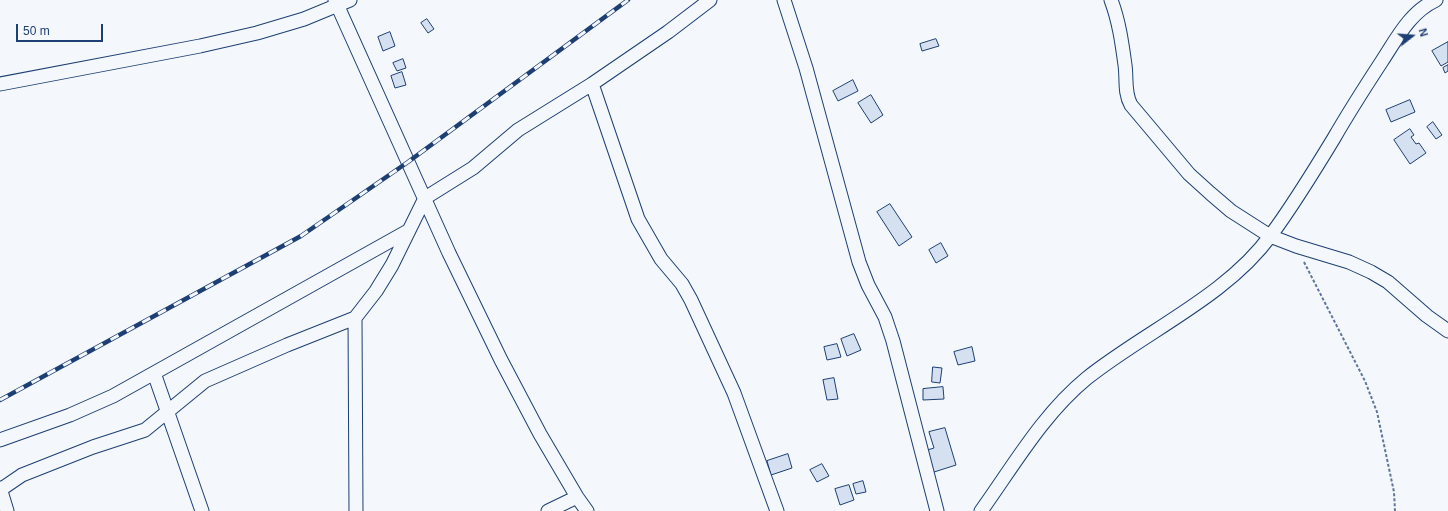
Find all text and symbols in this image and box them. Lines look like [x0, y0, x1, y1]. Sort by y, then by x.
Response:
scale bar [18, 16, 105, 42]
north arrow [1392, 16, 1432, 56]
text: 50 m [23, 24, 50, 38]
text: N [1417, 27, 1430, 38]

